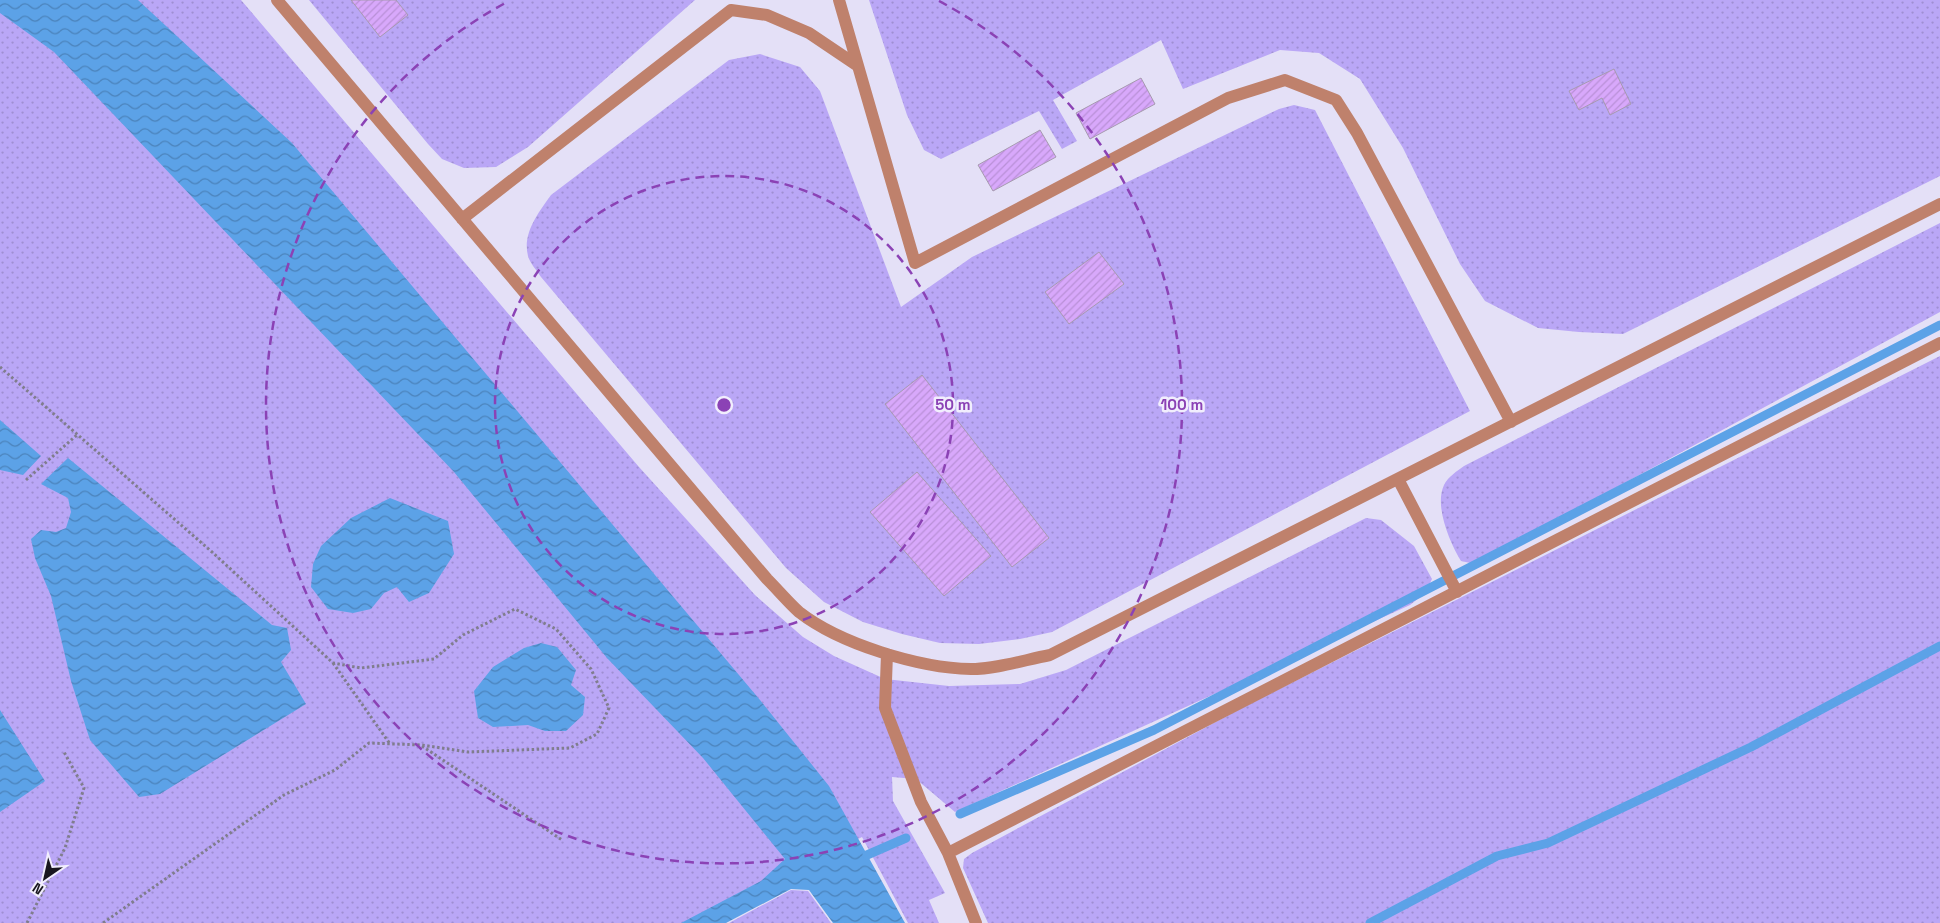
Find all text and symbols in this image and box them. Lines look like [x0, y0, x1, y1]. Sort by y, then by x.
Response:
text: 50 m [935, 395, 971, 414]
text: 100 m [1161, 395, 1203, 414]
centre of rings [715, 396, 733, 414]
north arrow [20, 853, 70, 903]
text: N [29, 879, 47, 899]

